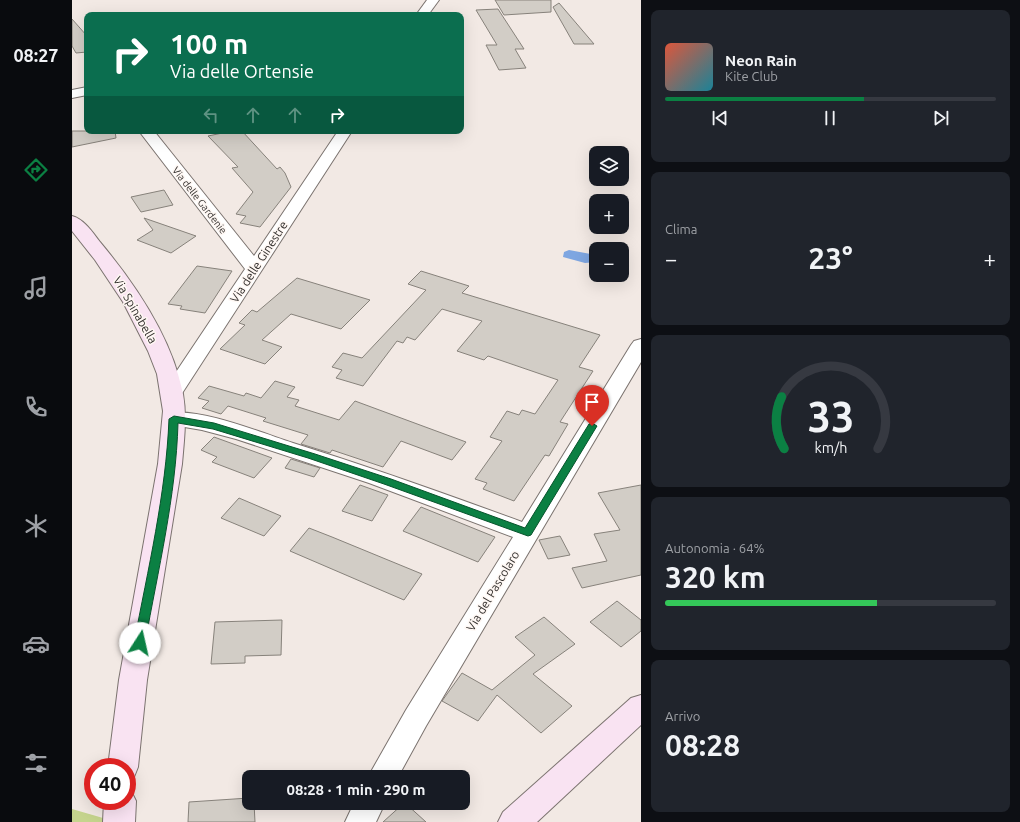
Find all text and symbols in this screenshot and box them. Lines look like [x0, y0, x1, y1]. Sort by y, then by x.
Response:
icon: right [104, 28, 156, 80]
text: 100 m [170, 28, 248, 59]
text: 08:27 [13, 45, 59, 65]
text: Neon Rain [725, 52, 797, 69]
text: Via delle Ortensie [170, 61, 314, 81]
text: Kite Club [725, 69, 778, 83]
icon: left [200, 104, 222, 126]
icon: ahead [242, 104, 264, 126]
icon: ahead [284, 104, 306, 126]
icon: right [326, 104, 348, 126]
icon: previous [709, 107, 731, 129]
icon: pause [819, 107, 841, 129]
icon: next [930, 107, 952, 129]
map controls [589, 146, 629, 282]
button: layers [589, 146, 629, 186]
icon: directions [22, 156, 50, 184]
street label: Via delle Gardenie [170, 165, 229, 236]
button: + [589, 194, 629, 234]
street label: Via delle Ginestre [227, 219, 290, 305]
text: Clima [665, 222, 697, 236]
text: 23° [808, 241, 853, 275]
button: − [589, 242, 629, 282]
text: − [665, 246, 677, 271]
text: + [984, 246, 996, 271]
icon: music [22, 274, 50, 302]
street label: Via Spinabella [111, 274, 160, 346]
pin [575, 385, 609, 426]
icon: arrive [581, 391, 603, 413]
icon: phone [22, 393, 50, 421]
text: 33 [807, 393, 854, 440]
text: km/h [814, 440, 847, 456]
icon: climate [22, 512, 50, 540]
text: Autonomia · 64% [665, 541, 764, 555]
street label: Via del Pascolaro [463, 548, 522, 633]
text: 320 km [665, 560, 766, 594]
position arrow [119, 622, 161, 664]
icon: car [22, 630, 50, 658]
text: Arrivo [665, 709, 700, 723]
text: 08:28 [665, 728, 740, 762]
icon: filters [22, 749, 50, 777]
speed limit sign: 40 [84, 758, 136, 810]
text: 08:28 · 1 min · 290 m [287, 781, 425, 798]

